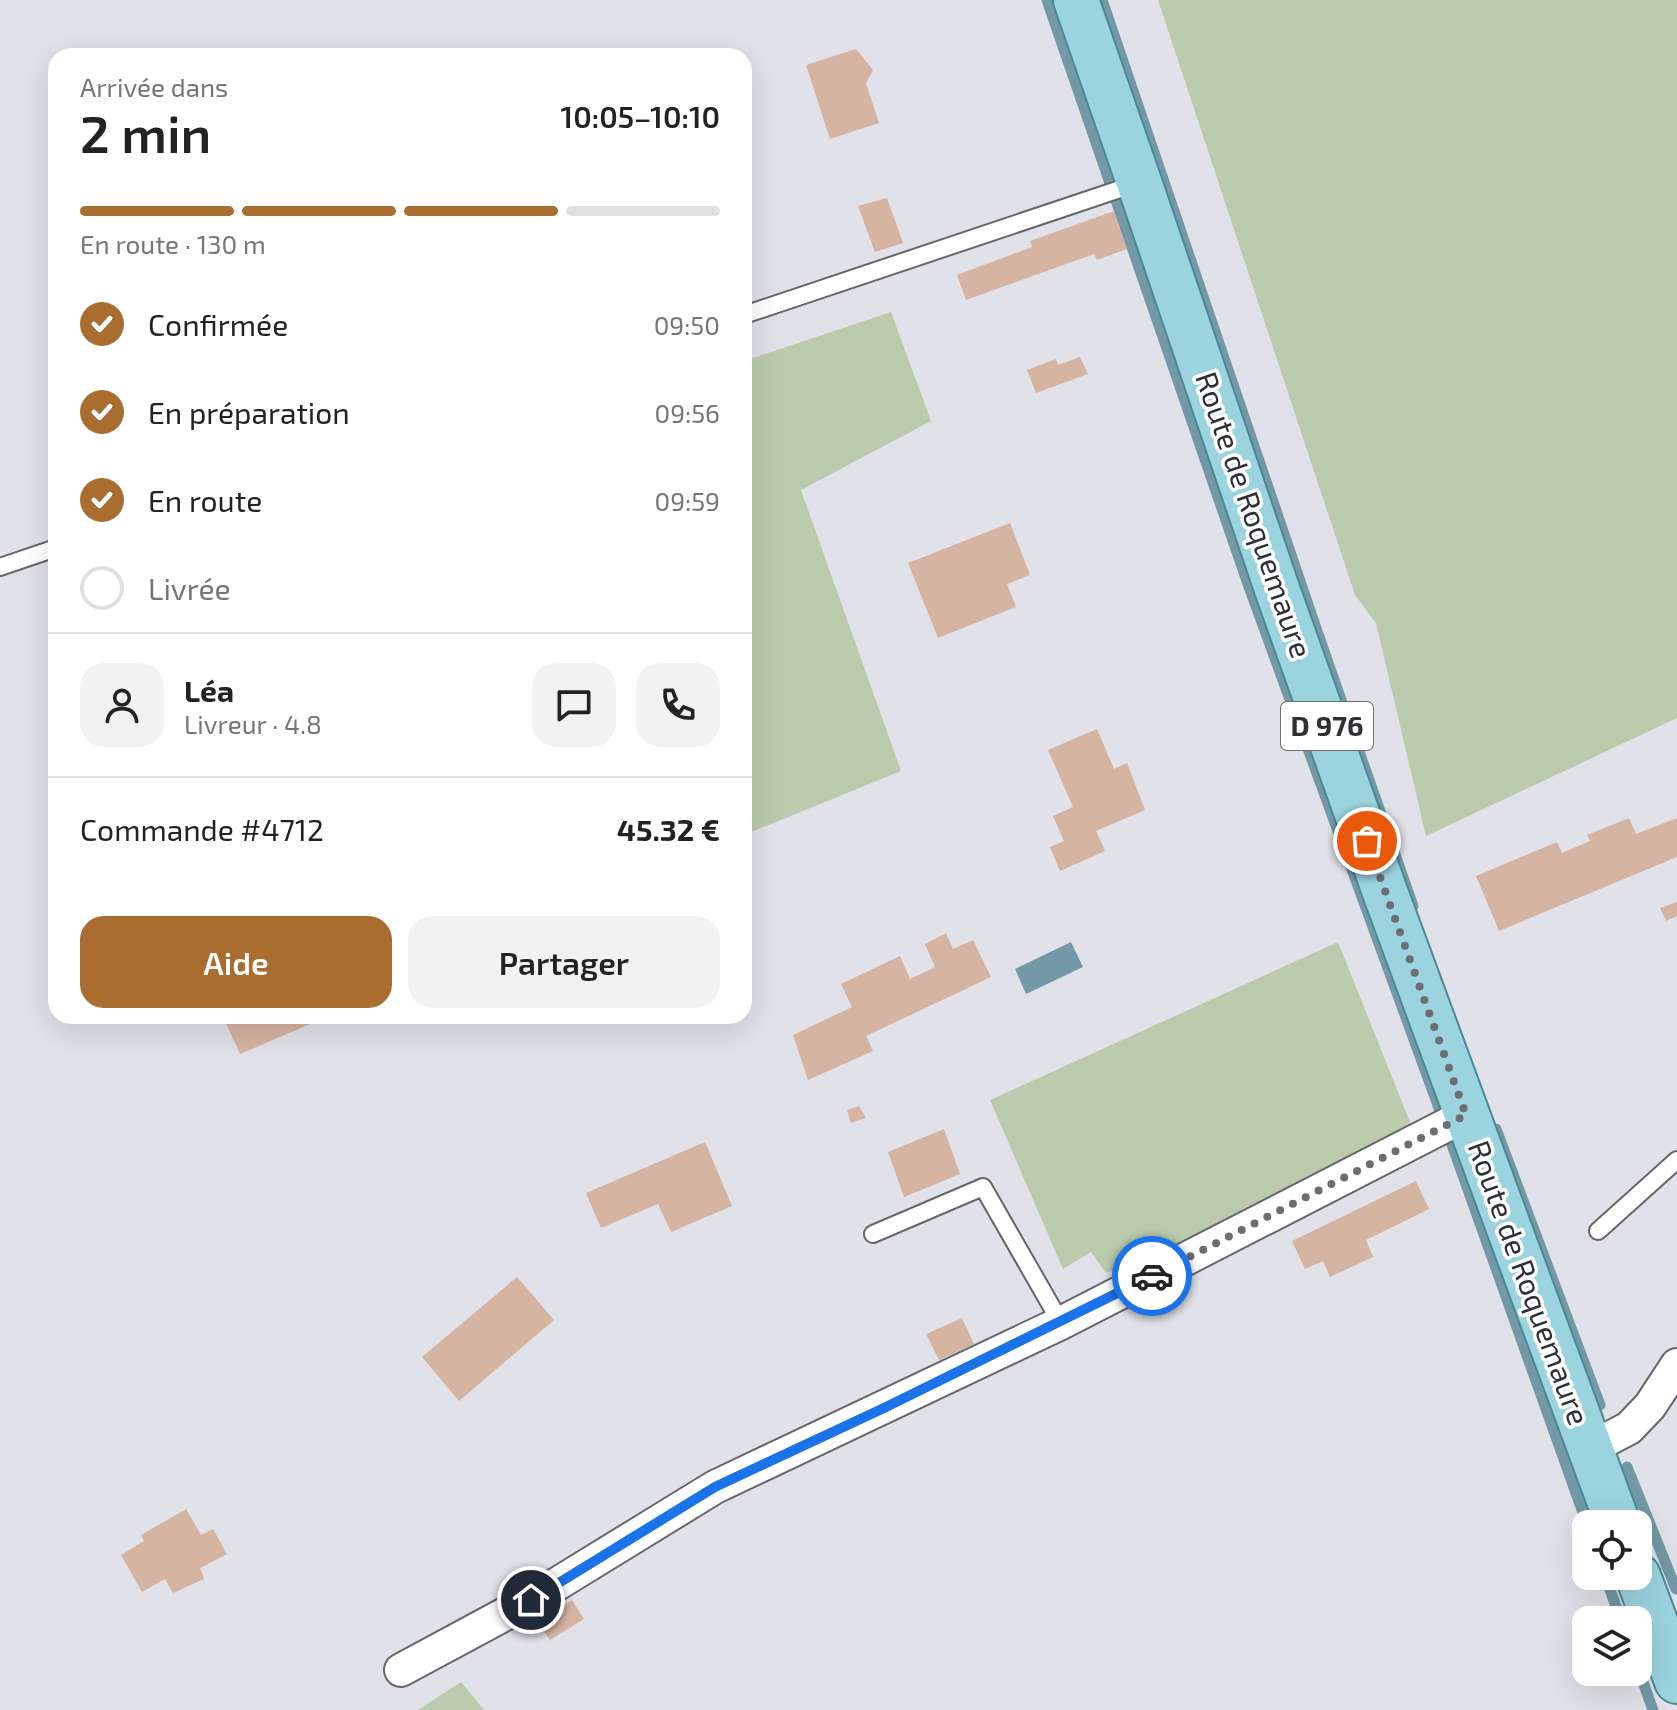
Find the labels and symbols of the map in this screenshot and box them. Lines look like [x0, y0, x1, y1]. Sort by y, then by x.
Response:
street label: Route de Roquemaure [1189, 367, 1321, 662]
road number: D 976 [1281, 702, 1373, 750]
pin [1333, 807, 1401, 875]
street label: Route de Roquemaure [1462, 1135, 1598, 1429]
courier [1112, 1236, 1192, 1316]
pin [497, 1566, 565, 1634]

